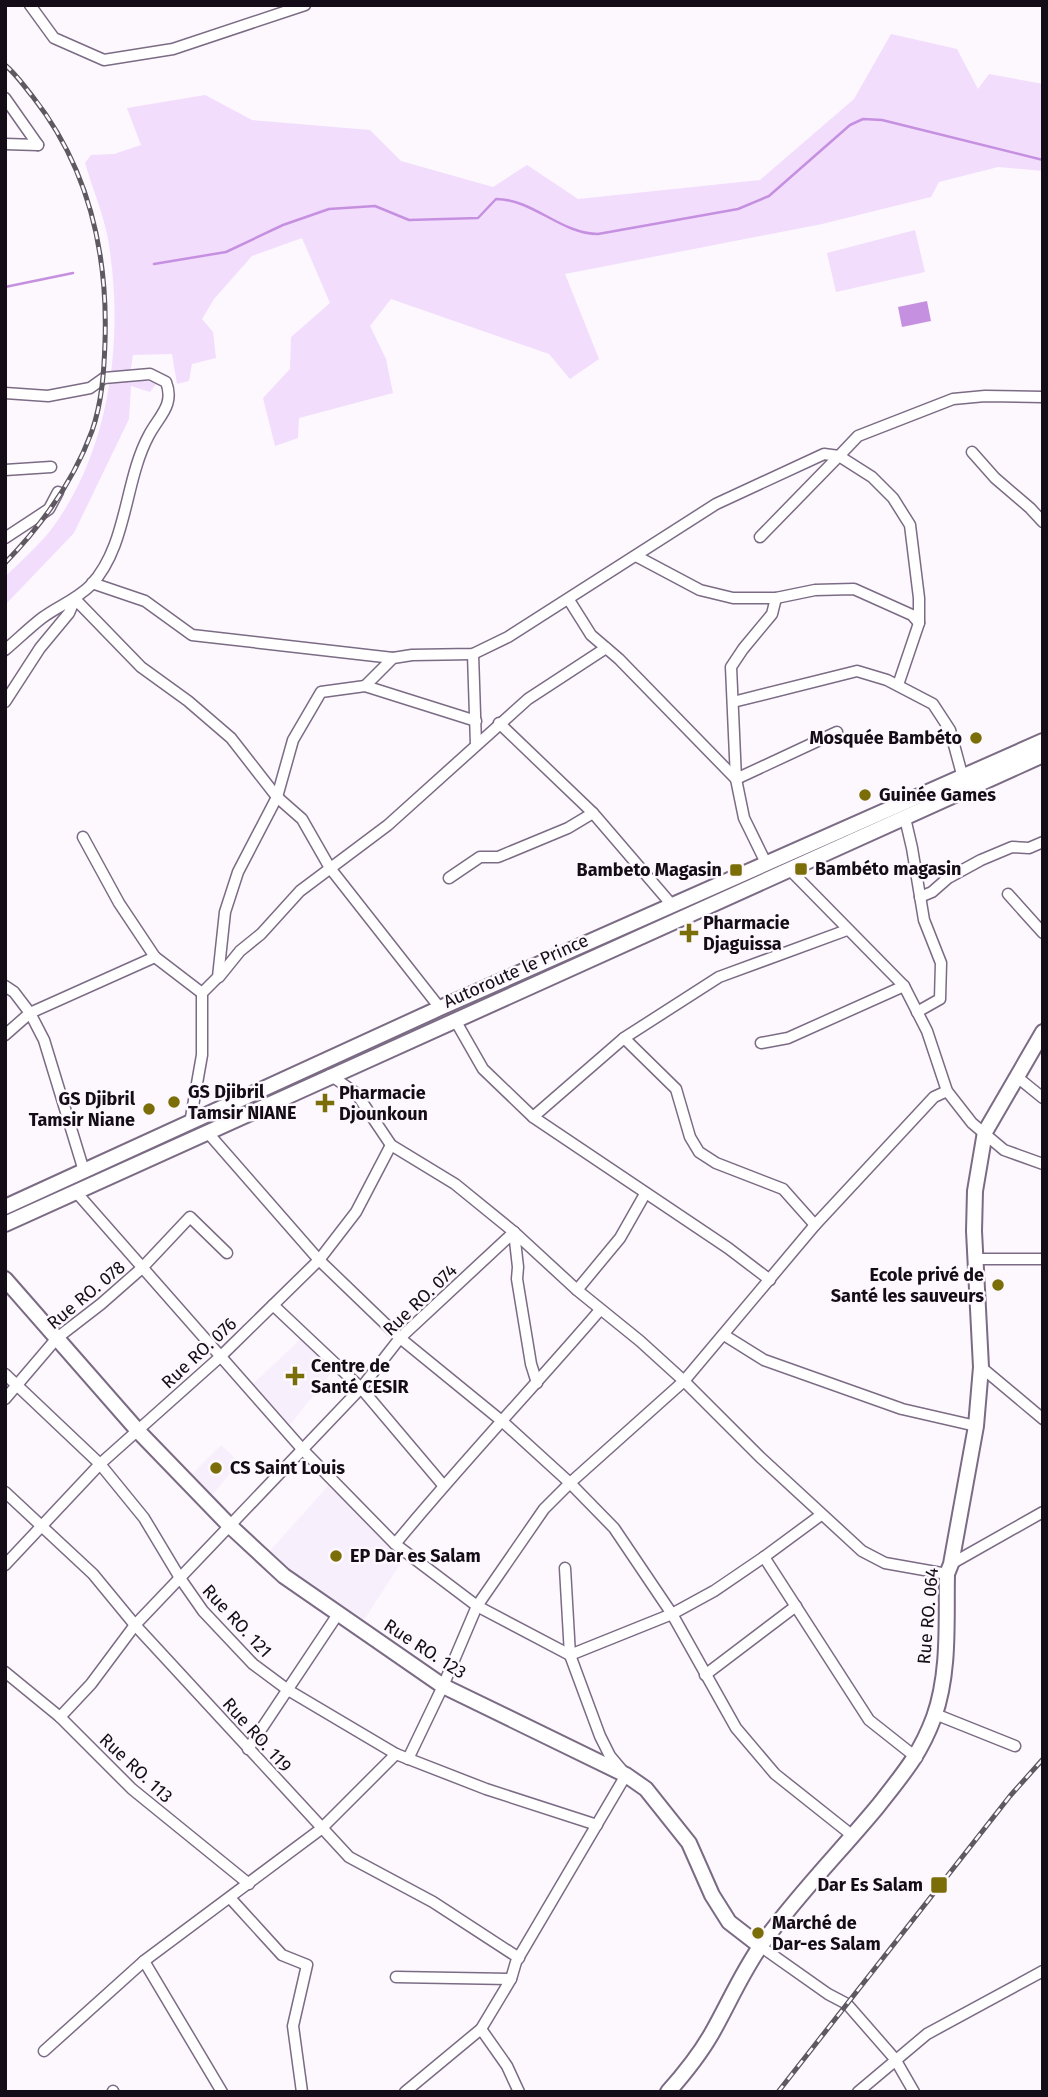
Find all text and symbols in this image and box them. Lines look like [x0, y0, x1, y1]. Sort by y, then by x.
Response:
place label: Mosquée Bambéto [809, 727, 962, 749]
marker: Mosquée Bambéto [968, 730, 984, 746]
place label: Guinée Games [879, 784, 996, 806]
marker: Guinée Games [857, 787, 873, 803]
place label: Bambéto magasin [815, 858, 962, 880]
place label: Bambeto Magasin [577, 859, 722, 881]
marker: Bambéto magasin [793, 861, 809, 877]
marker: Bambeto Magasin [728, 862, 744, 878]
place label: Pharmacie Djaguissa [703, 912, 790, 955]
marker: Pharmacie Djaguissa [681, 925, 697, 941]
street label: Autoroute le Prince [440, 929, 592, 1013]
place label: GS Djibril Tamsir NIANE [188, 1081, 296, 1124]
place label: Pharmacie Djounkoun [339, 1082, 428, 1125]
place label: GS Djibril Tamsir Niane [29, 1088, 136, 1131]
marker: GS Djibril Tamsir NIANE [166, 1094, 182, 1110]
marker: Pharmacie Djounkoun [317, 1095, 333, 1111]
marker: GS Djibril Tamsir Niane [141, 1101, 157, 1117]
street label: Rue RO. 078 [43, 1256, 130, 1334]
street label: Rue RO. 074 [378, 1259, 462, 1341]
place label: Ecole privé de Santé les sauveurs [831, 1264, 984, 1307]
marker: Ecole privé de Santé les sauveurs [990, 1277, 1006, 1293]
street label: Rue RO. 076 [157, 1313, 241, 1393]
place label: Centre de Santé CESIR [311, 1355, 410, 1398]
marker: Centre de Santé CESIR [285, 1366, 305, 1386]
place label: CS Saint Louis [230, 1457, 345, 1479]
marker: CS Saint Louis [208, 1460, 224, 1476]
place label: EP Dar es Salam [350, 1545, 481, 1567]
marker: EP Dar es Salam [328, 1548, 344, 1564]
street label: Rue RO. 064 [913, 1566, 943, 1665]
street label: Rue RO. 121 [198, 1580, 276, 1662]
street label: Rue RO. 123 [380, 1614, 470, 1684]
street label: Rue RO. 119 [218, 1693, 296, 1777]
street label: Rue RO. 113 [95, 1729, 177, 1807]
place label: Dar Es Salam [817, 1874, 923, 1896]
marker: Dar Es Salam [929, 1875, 949, 1895]
place label: Marché de Dar-es Salam [772, 1912, 881, 1955]
marker: Marché de Dar-es Salam [750, 1925, 766, 1941]

